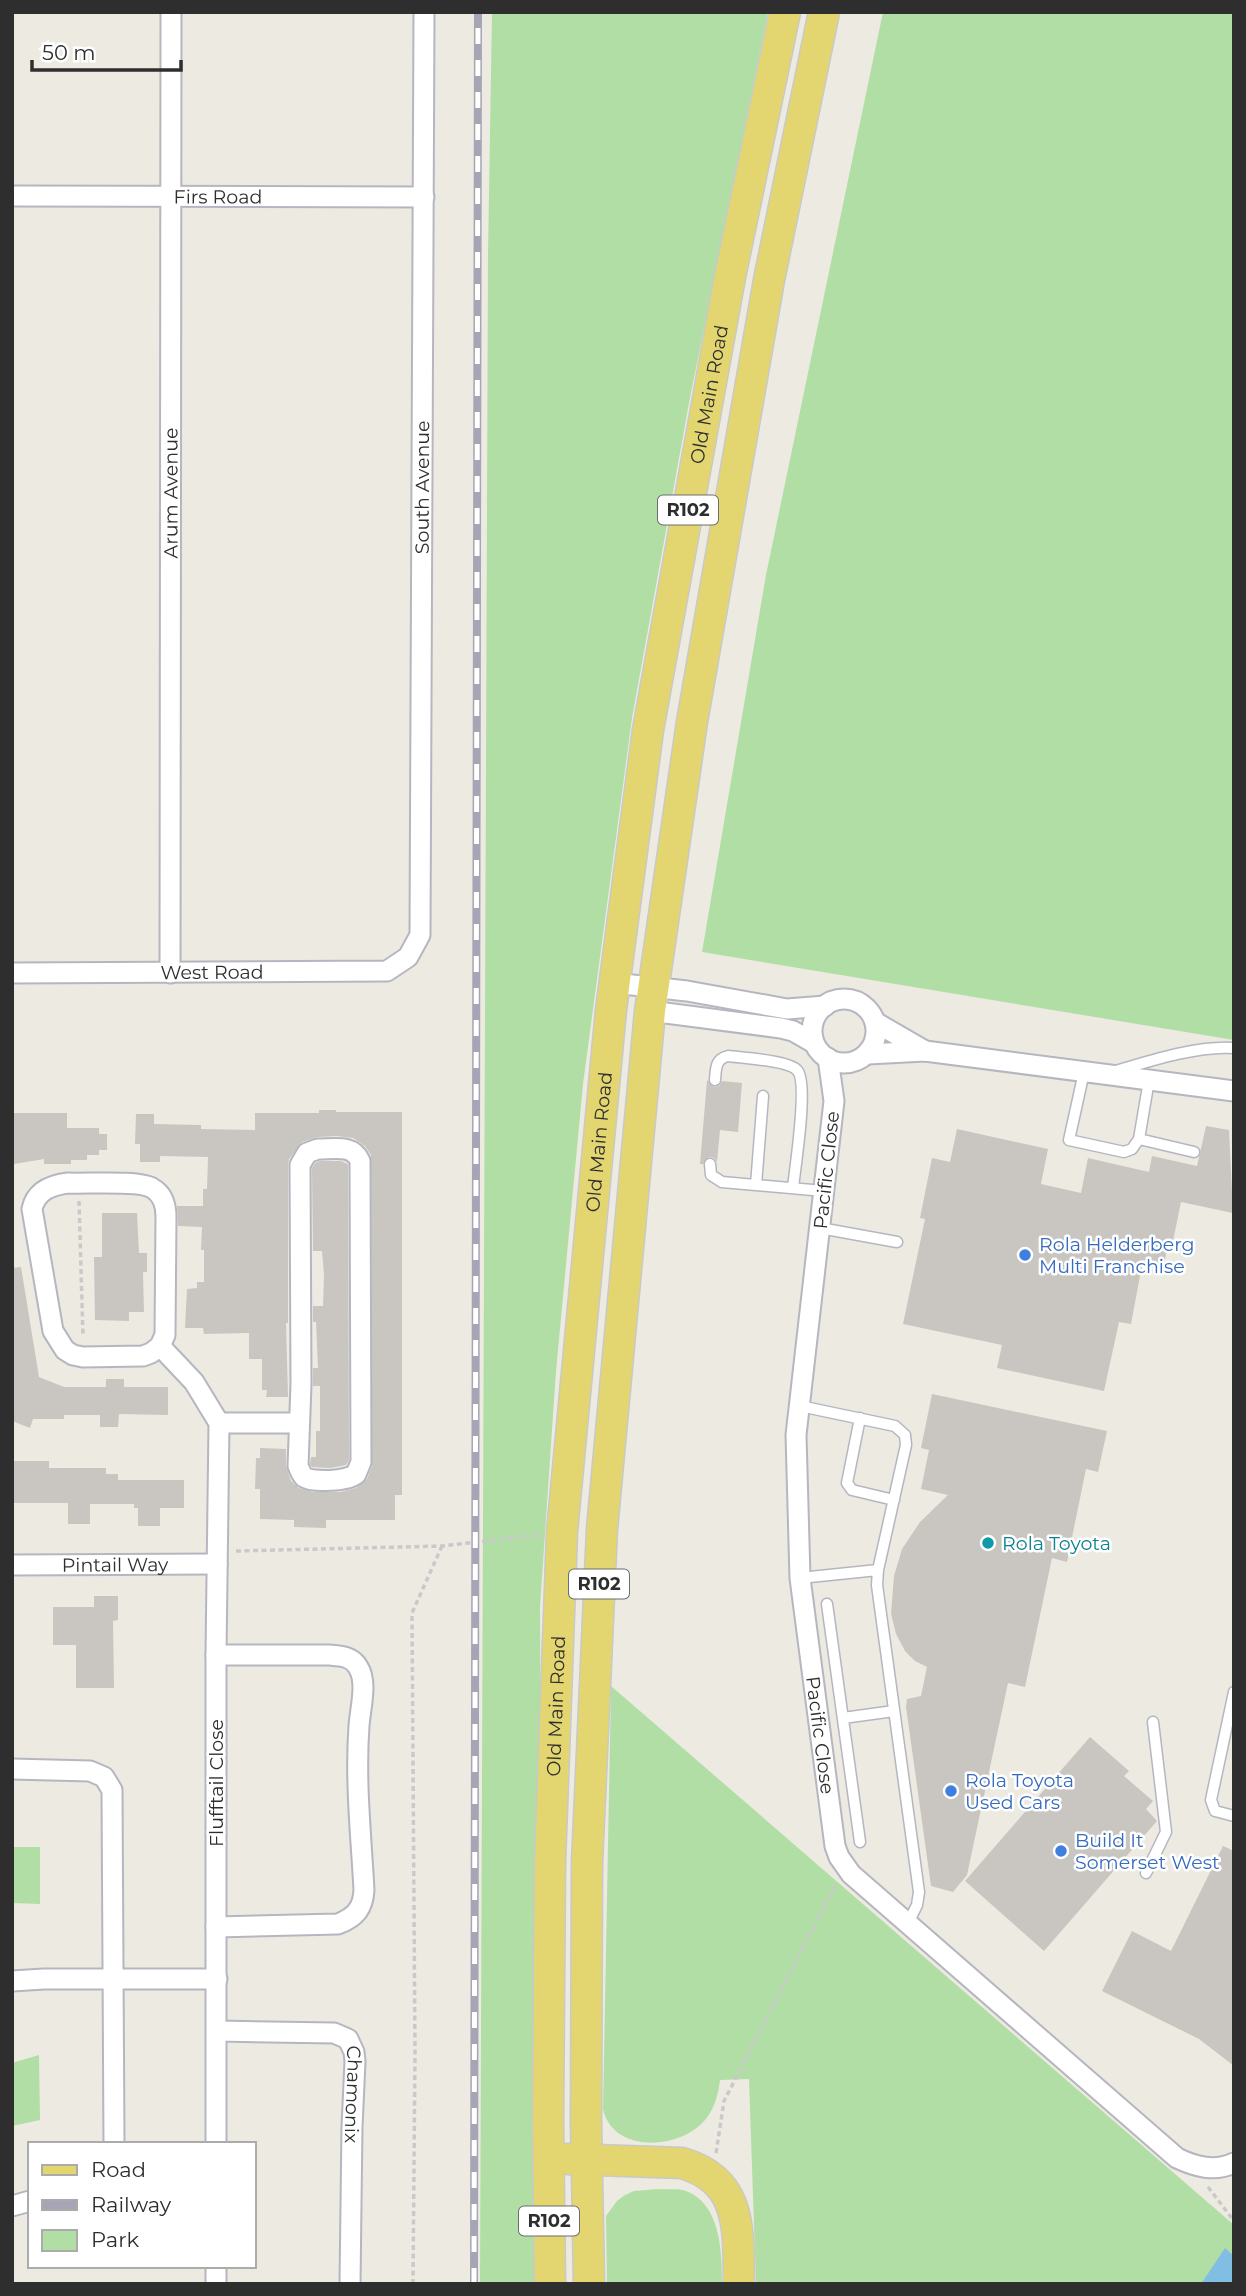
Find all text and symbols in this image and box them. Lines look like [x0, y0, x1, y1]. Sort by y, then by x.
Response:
scale bar [32, 28, 180, 72]
text: 50 m [42, 40, 96, 65]
street label: Firs Road [174, 185, 262, 209]
street label: Old Main Road [685, 323, 733, 466]
street label: South Avenue [411, 420, 434, 554]
street label: Arum Avenue [159, 428, 183, 558]
road number: R102 [658, 496, 718, 524]
street label: West Road [160, 961, 264, 984]
street label: Old Main Road [581, 1071, 617, 1213]
street label: Pacific Close [809, 1110, 844, 1230]
place label: Rola Helderberg Multi Franchise [1039, 1233, 1195, 1278]
marker: Rola Helderberg Multi Franchise [1017, 1247, 1033, 1263]
place label: Rola Toyota [1002, 1532, 1111, 1555]
marker: Rola Toyota [980, 1535, 996, 1551]
street label: Pintail Way [62, 1553, 169, 1577]
road number: R102 [569, 1569, 629, 1598]
street label: Old Main Road [542, 1635, 570, 1777]
street label: Pacific Close [801, 1675, 839, 1795]
street label: Flufftail Close [205, 1719, 228, 1847]
place label: Rola Toyota Used Cars [965, 1769, 1074, 1814]
marker: Rola Toyota Used Cars [943, 1783, 959, 1799]
place label: Build It Somerset West [1075, 1829, 1220, 1874]
marker: Build It Somerset West [1053, 1843, 1069, 1859]
street label: Chamonix [340, 2044, 366, 2143]
legend [28, 2142, 256, 2268]
text: Road [91, 2157, 146, 2182]
text: Railway [91, 2192, 172, 2217]
road number: R102 [519, 2206, 579, 2236]
text: Park [91, 2227, 139, 2252]

